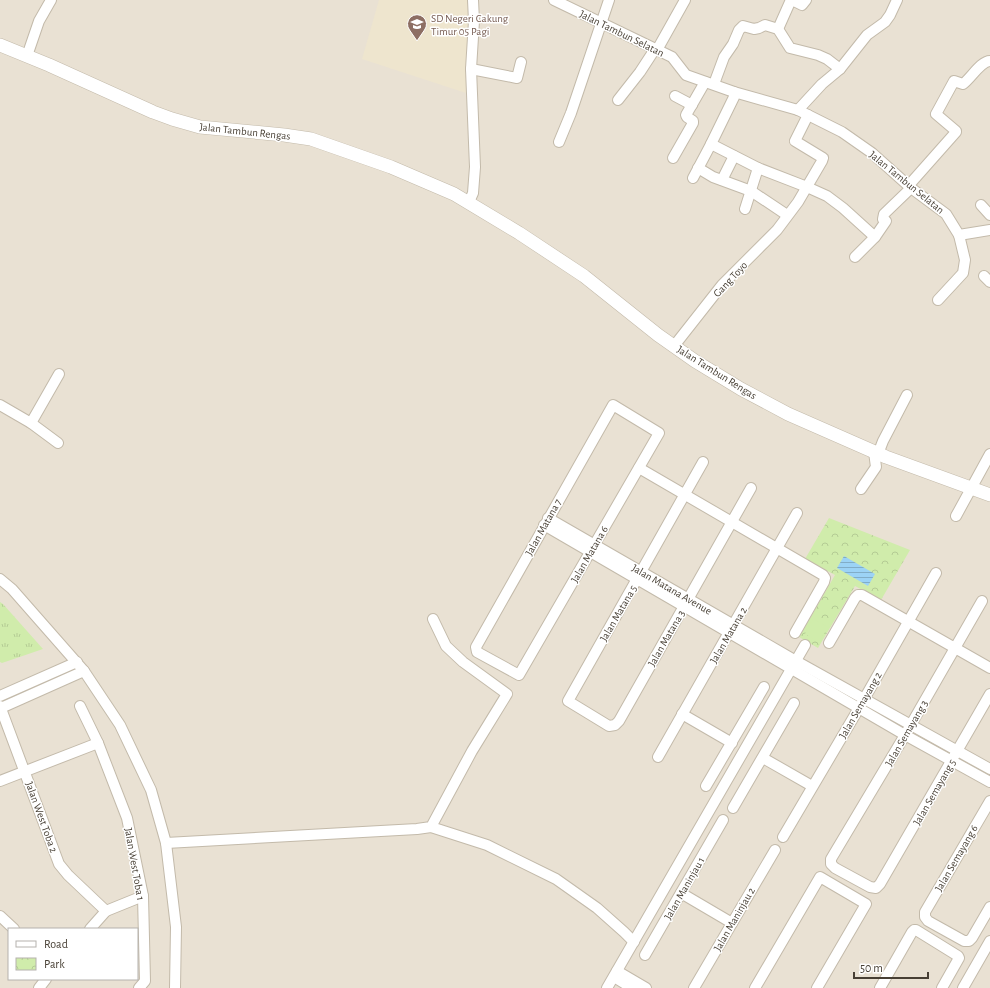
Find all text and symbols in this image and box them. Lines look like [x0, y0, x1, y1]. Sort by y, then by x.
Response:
street label: Jalan Tambun Selatan [578, 8, 666, 59]
school or university icon: SD Negeri Cakung Timur 05 Pagi [406, 13, 428, 41]
place label: SD Negeri Cakung Timur 05 Pagi [431, 13, 509, 37]
street label: Jalan Tambun Rengas [199, 121, 291, 142]
street label: Jalan Tambun Selatan [867, 149, 946, 216]
street label: Gang Toyo [711, 259, 749, 299]
street label: Jalan Tambun Rengas [675, 344, 758, 401]
street label: Jalan Matana 7 [523, 497, 564, 557]
street label: Jalan Matana 6 [569, 524, 610, 584]
street label: Jalan Matana Avenue [630, 562, 714, 617]
street label: Jalan Matana 5 [598, 583, 639, 643]
street label: Jalan Matana 2 [708, 605, 749, 665]
street label: Jalan Matana 3 [646, 608, 687, 668]
street label: Jalan Semayang 2 [837, 670, 884, 740]
street label: Jalan Semayang 3 [883, 698, 930, 768]
street label: Jalan Semayang 5 [911, 757, 958, 827]
street label: Jalan West Toba 2 [24, 780, 60, 854]
street label: Jalan Semayang 6 [933, 823, 980, 893]
street label: Jalan West Toba 1 [123, 827, 146, 901]
street label: Jalan Maninjau 1 [662, 855, 707, 921]
street label: Jalan Maninjau 2 [712, 886, 757, 953]
legend [8, 928, 138, 980]
text: Road [44, 938, 68, 950]
scale bar [854, 954, 928, 980]
text: Park [44, 958, 65, 970]
text: 50 m [860, 962, 883, 974]

